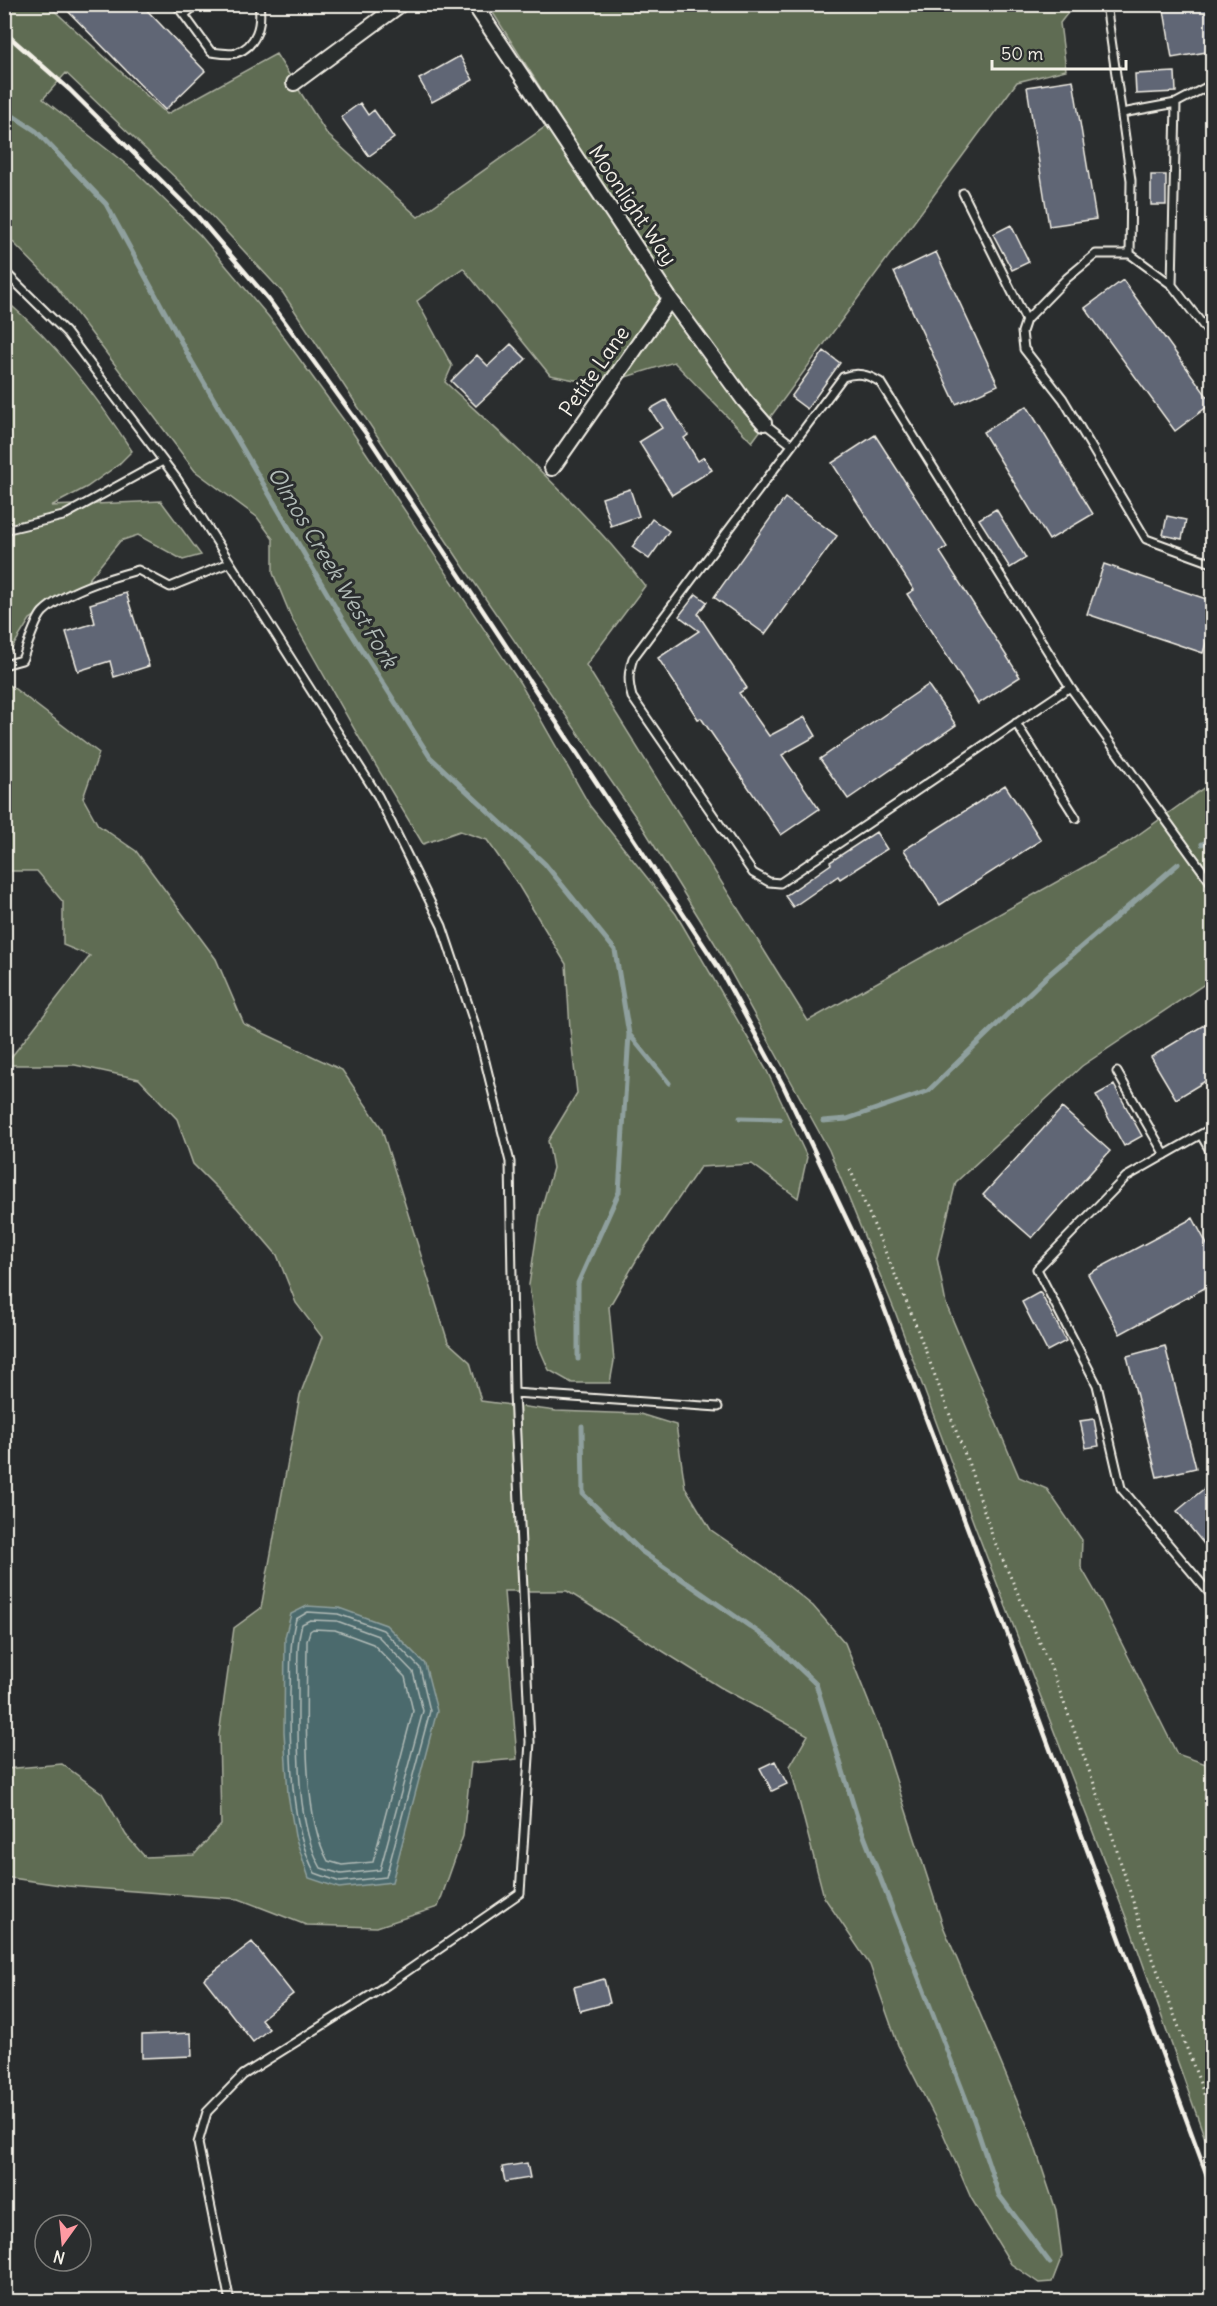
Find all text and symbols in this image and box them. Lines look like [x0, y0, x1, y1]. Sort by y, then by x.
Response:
scale bar [992, 33, 1126, 71]
text: 50 m [1001, 42, 1043, 65]
street label: Moonlight Way [583, 139, 683, 271]
street label: Petite Lane [553, 320, 635, 422]
water label: Olmos Creek West Fork [262, 461, 405, 674]
north arrow [33, 2213, 93, 2273]
text: N [51, 2246, 67, 2269]

